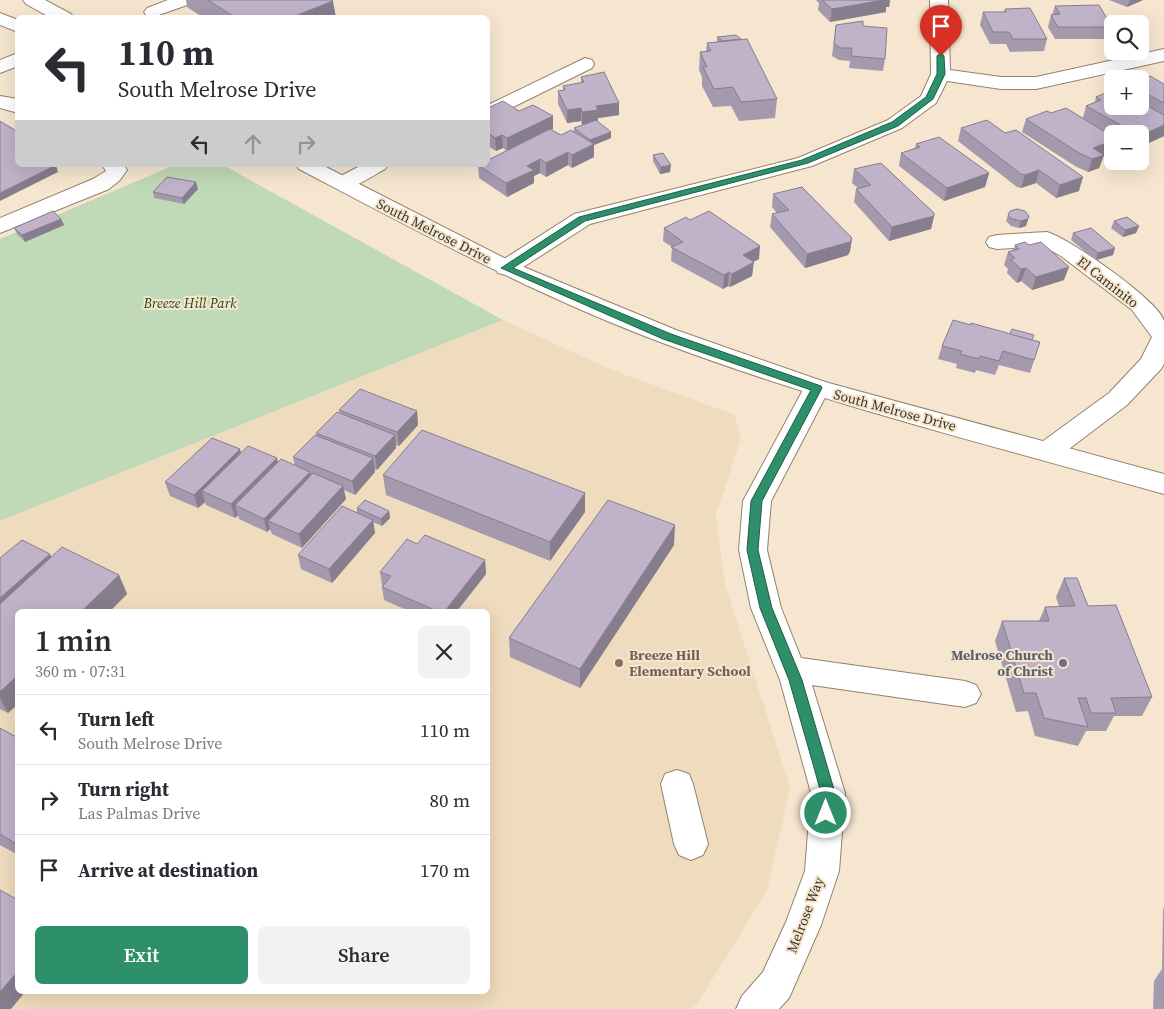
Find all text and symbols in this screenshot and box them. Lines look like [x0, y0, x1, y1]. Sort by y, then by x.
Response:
pin [920, 5, 962, 56]
icon: arrive [927, 12, 955, 40]
map controls [1104, 15, 1149, 170]
button: search [1104, 15, 1149, 60]
text: 110 m [118, 29, 214, 77]
icon: left [35, 35, 100, 100]
button: + [1104, 70, 1149, 115]
text: South Melrose Drive [118, 74, 317, 104]
button: − [1104, 125, 1149, 170]
icon: left [186, 130, 214, 158]
icon: ahead [239, 130, 267, 158]
icon: right [292, 130, 320, 158]
street label: South Melrose Drive [373, 193, 495, 269]
street label: El Caminito [1073, 252, 1143, 313]
park label: Breeze Hill Park [142, 293, 237, 313]
street label: South Melrose Drive [831, 384, 959, 436]
text: 1 min [35, 620, 112, 661]
button: close [418, 626, 470, 678]
place label: Breeze Hill Elementary School [629, 645, 751, 681]
place label: Melrose Church of Christ [951, 645, 1054, 681]
marker: Breeze Hill Elementary School [613, 657, 625, 669]
marker: Melrose Church of Christ [1057, 657, 1069, 669]
text: 360 m · 07:31 [35, 660, 126, 682]
text: Turn left [78, 706, 154, 732]
icon: left [35, 716, 63, 744]
text: 110 m [420, 717, 470, 743]
text: South Melrose Drive [78, 732, 222, 754]
text: Turn right [78, 776, 169, 802]
icon: right [35, 786, 63, 814]
position arrow [799, 786, 851, 838]
text: 80 m [429, 787, 470, 813]
text: Las Palmas Drive [78, 802, 201, 824]
icon: arrive [35, 856, 63, 884]
text: Arrive at destination [78, 857, 258, 883]
text: 170 m [420, 857, 470, 883]
street label: Melrose Way [781, 873, 829, 956]
button: Exit [35, 926, 248, 984]
button: Share [258, 926, 470, 984]

